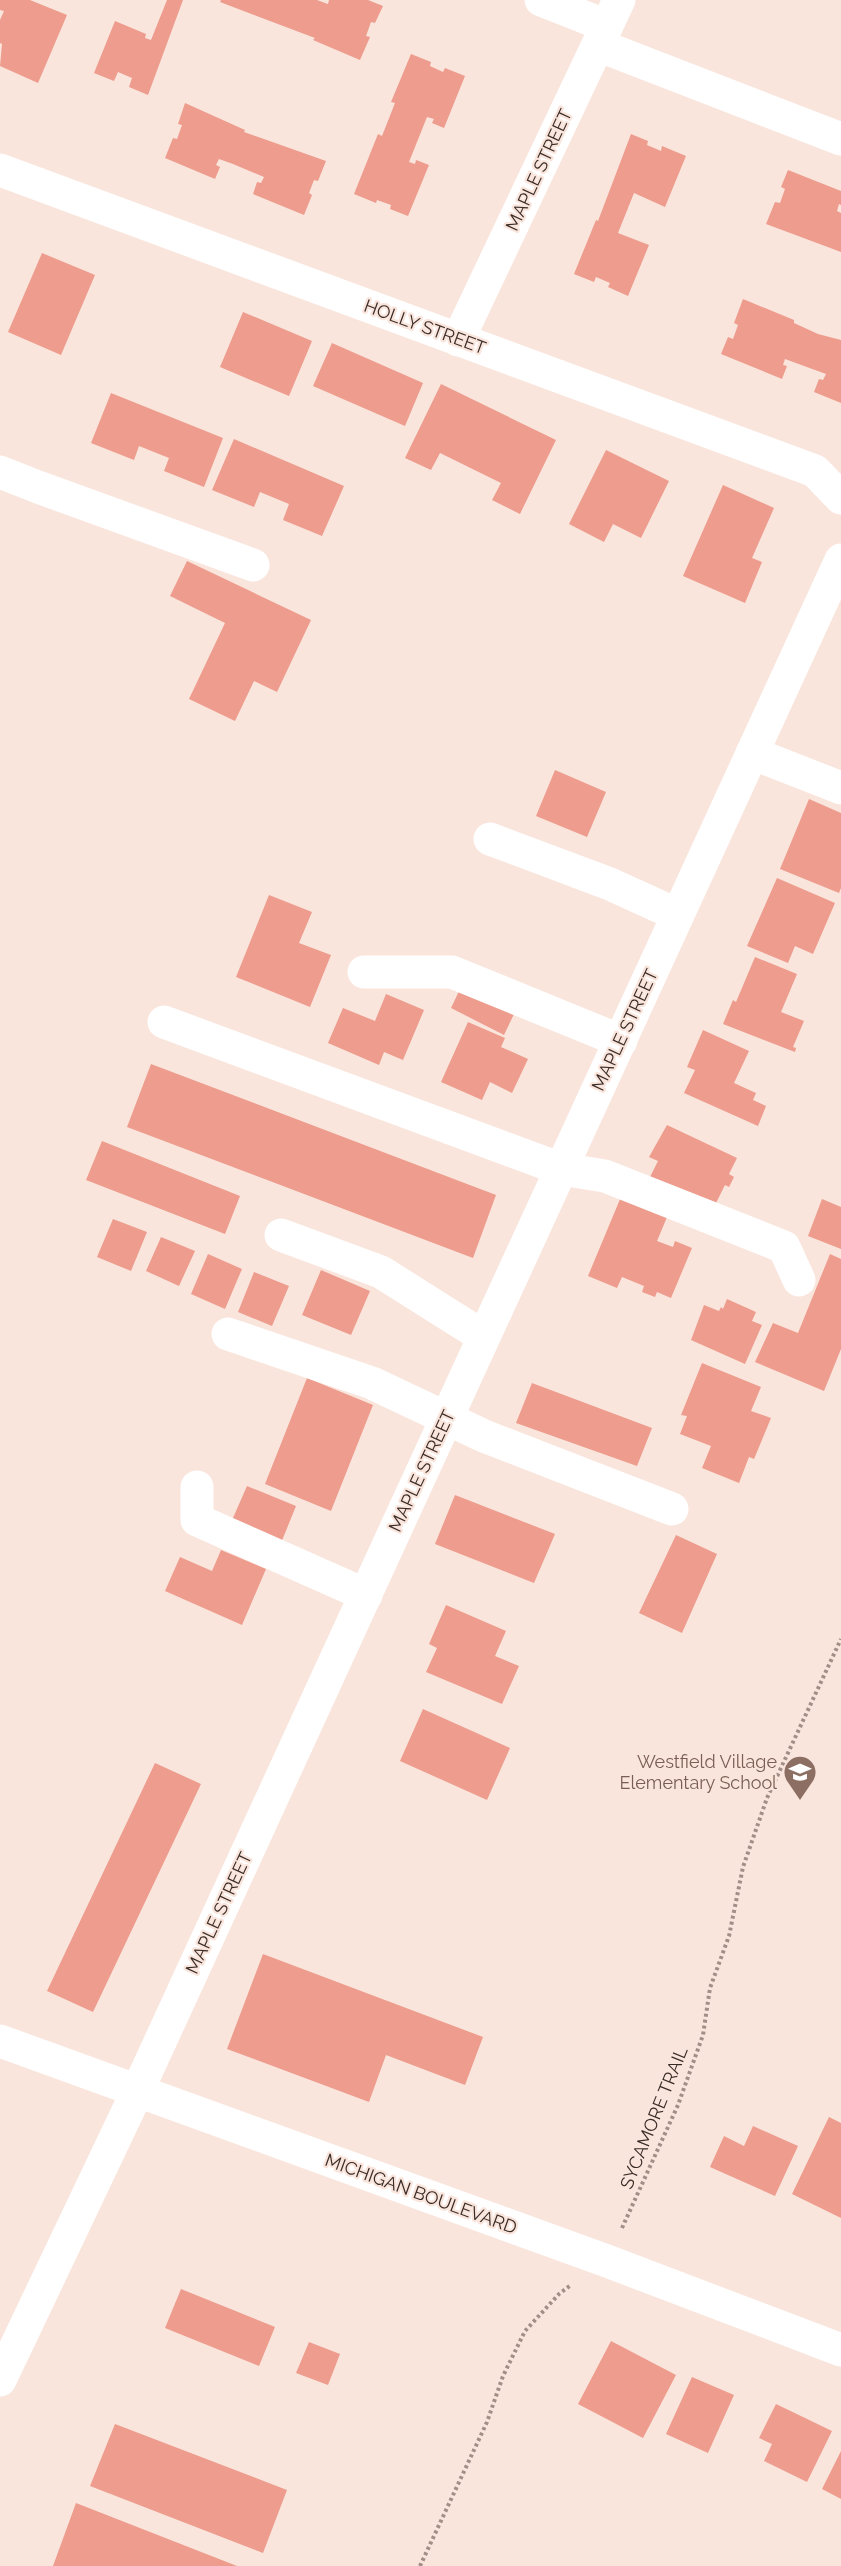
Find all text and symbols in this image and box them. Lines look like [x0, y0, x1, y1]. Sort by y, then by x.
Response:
street label: MAPLE STREET [501, 106, 576, 234]
street label: HOLLY STREET [361, 295, 489, 358]
street label: MAPLE STREET [587, 966, 662, 1094]
street label: MAPLE STREET [384, 1407, 459, 1535]
place label: Westfield Village Elementary School [619, 1751, 777, 1793]
school or university icon: Westfield Village Elementary School [782, 1754, 818, 1801]
street label: MAPLE STREET [181, 1849, 256, 1977]
street label: SYCAMORE TRAIL [615, 2043, 692, 2192]
street label: MICHIGAN BOULEVARD [322, 2149, 520, 2238]

